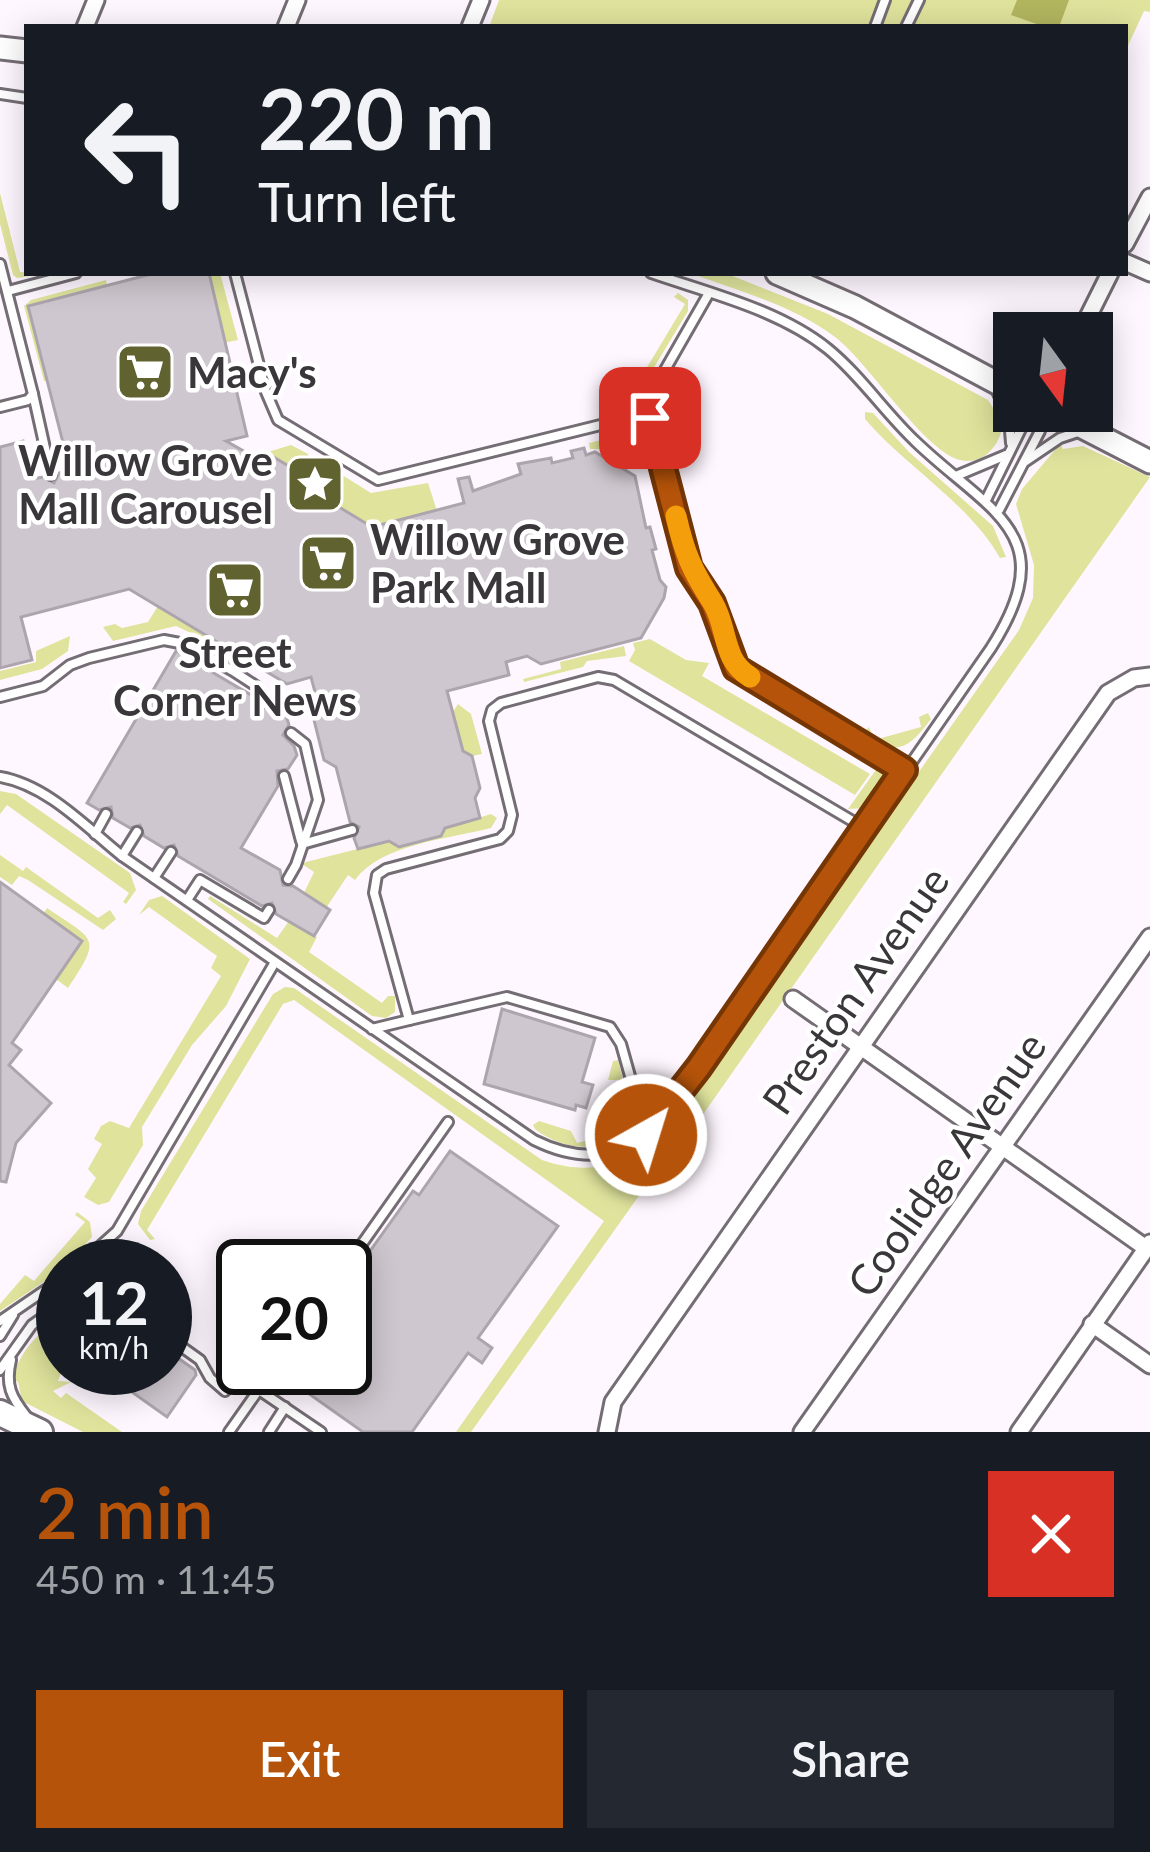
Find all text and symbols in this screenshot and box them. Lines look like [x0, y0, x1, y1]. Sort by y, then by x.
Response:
text: 220 m [258, 67, 495, 168]
icon: left [60, 72, 216, 228]
text: Turn left [258, 169, 456, 234]
north arrow [993, 312, 1113, 432]
map controls [993, 312, 1113, 432]
supermarket icon: Macy's [114, 341, 176, 403]
place label: Macy's [187, 347, 317, 397]
pin [599, 367, 701, 469]
icon: arrive [617, 385, 683, 451]
place label: Willow Grove Mall Carousel [18, 435, 273, 533]
place icon: Willow Grove Mall Carousel [284, 453, 346, 515]
place label: Willow Grove Park Mall [370, 514, 625, 612]
supermarket icon: Willow Grove Park Mall [297, 532, 359, 594]
supermarket icon: Street Corner News [204, 559, 266, 621]
place label: Street Corner News [113, 627, 357, 725]
street label: Preston Avenue [751, 857, 959, 1123]
street label: Coolidge Avenue [836, 1022, 1056, 1306]
position arrow [583, 1072, 709, 1198]
speed limit sign: 20 [216, 1239, 372, 1395]
text: 12 [79, 1266, 149, 1338]
text: km/h [79, 1329, 149, 1365]
text: 2 min [36, 1468, 214, 1554]
button: close [988, 1471, 1114, 1597]
text: 450 m · 11:45 [36, 1556, 276, 1602]
button: Exit [36, 1690, 563, 1828]
button: Share [587, 1690, 1114, 1828]

